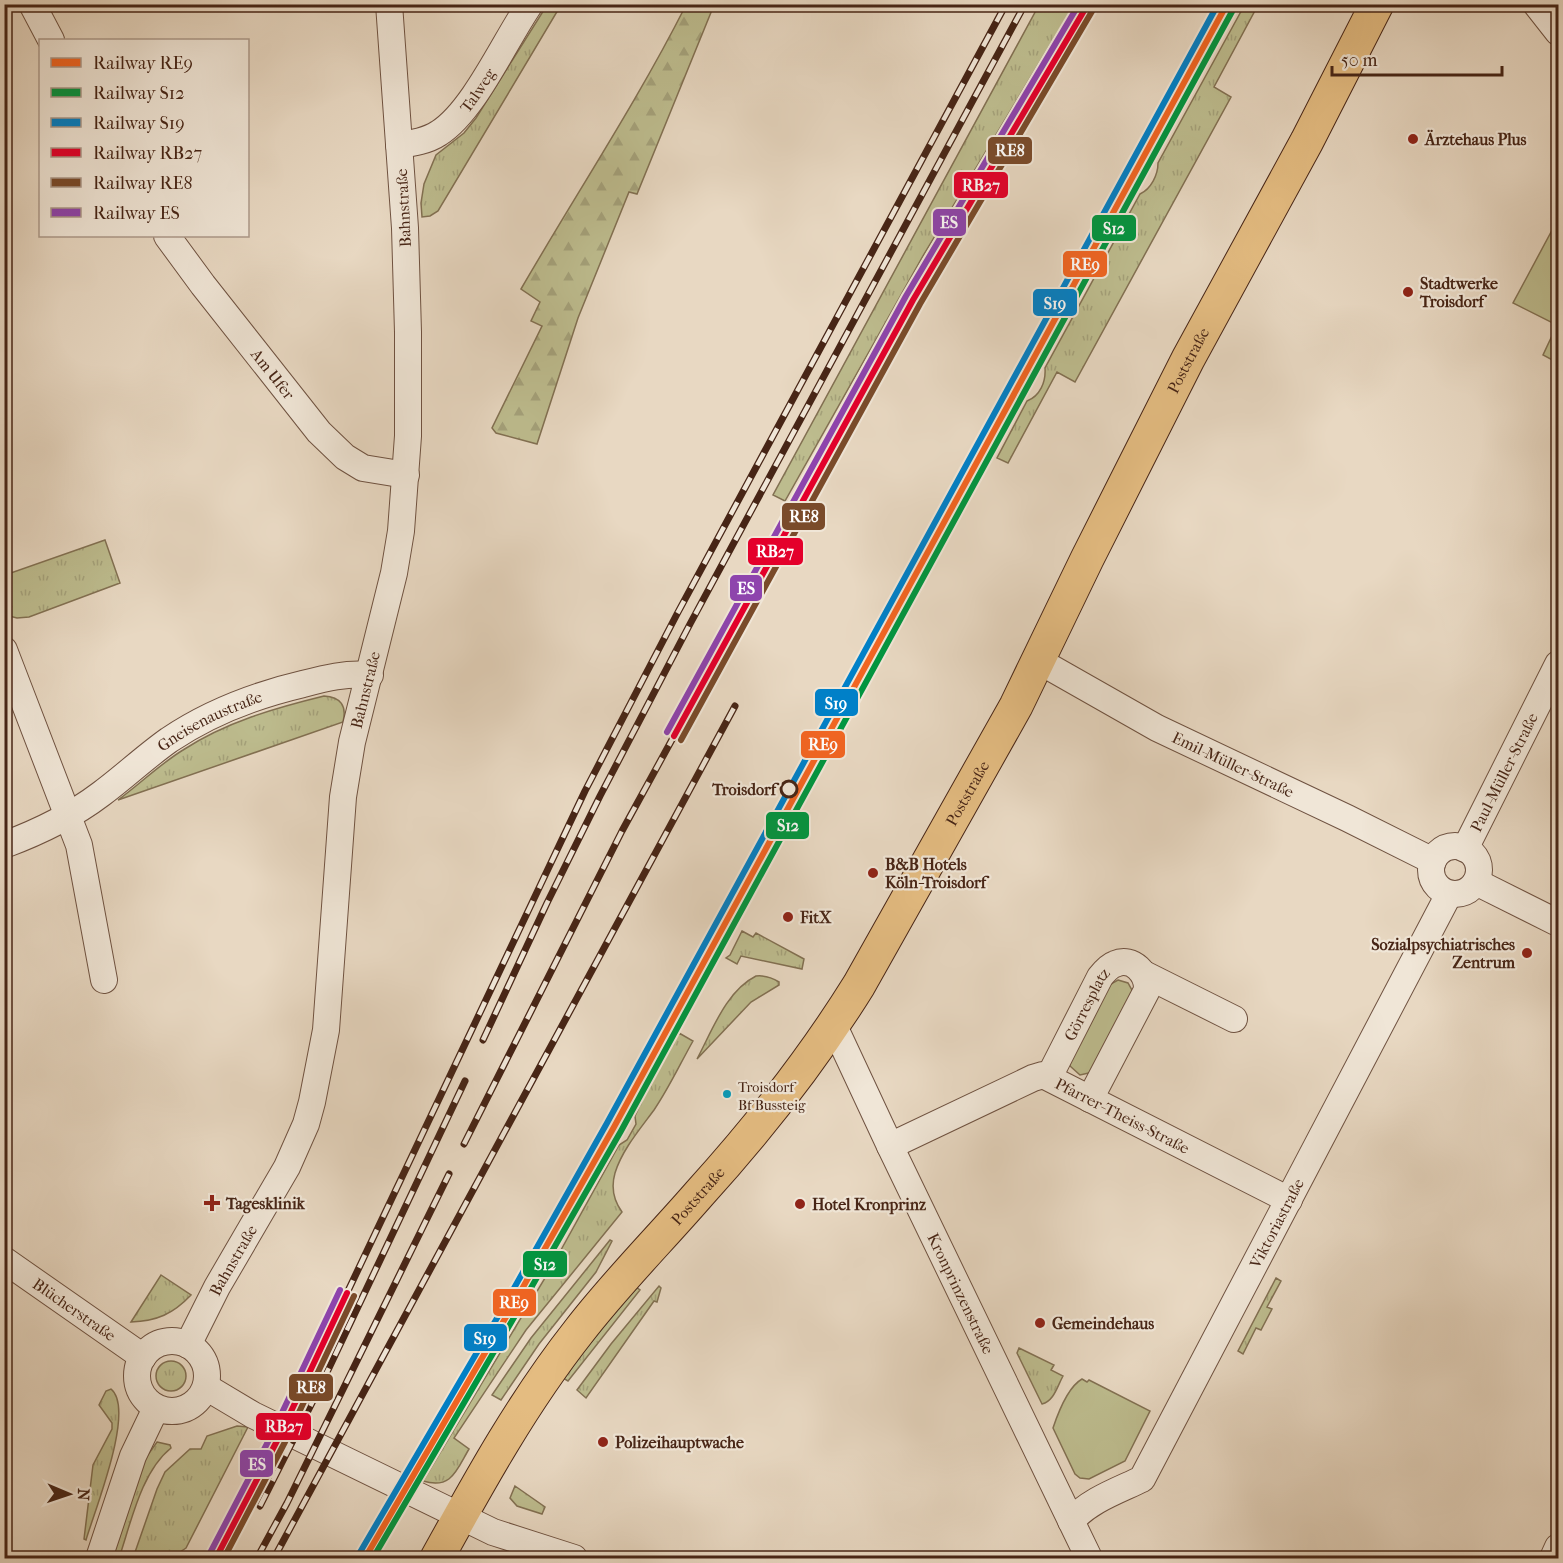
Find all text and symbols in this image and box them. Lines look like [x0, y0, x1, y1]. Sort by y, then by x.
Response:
legend [39, 39, 249, 237]
scale bar [1332, 39, 1502, 77]
text: 50 m [1341, 50, 1378, 71]
text: Railway RE9 [93, 53, 193, 74]
street label: Talweg [456, 65, 500, 116]
text: Railway S12 [93, 83, 184, 104]
text: Railway S19 [93, 113, 185, 134]
place label: Ärztehaus Plus [1424, 129, 1527, 149]
marker: Ärztehaus Plus [1406, 132, 1420, 146]
line badge: RE8 [987, 136, 1033, 165]
text: RE8 [995, 141, 1025, 160]
text: Railway RB27 [93, 143, 202, 164]
street label: Bahnstraße [392, 168, 415, 248]
line badge: RB27 [953, 171, 1009, 199]
text: Railway RE8 [93, 173, 193, 194]
text: RB27 [962, 176, 1000, 195]
text: Railway ES [93, 203, 180, 224]
line badge: ES [932, 208, 967, 237]
text: ES [940, 213, 958, 232]
line badge: S12 [1091, 214, 1137, 242]
text: S12 [1103, 219, 1125, 238]
line badge: RE9 [1062, 250, 1108, 278]
text: RE9 [1070, 255, 1100, 275]
place label: Stadtwerke Troisdorf [1419, 274, 1498, 311]
marker: Stadtwerke Troisdorf [1401, 285, 1415, 299]
line badge: S19 [1032, 288, 1078, 317]
text: S19 [1044, 294, 1066, 314]
street label: Poststraße [1163, 324, 1213, 397]
street label: Am Ufer [246, 344, 299, 403]
line badge: RE8 [781, 502, 826, 531]
text: RE8 [789, 507, 819, 526]
line badge: RB27 [747, 537, 804, 566]
text: RB27 [756, 542, 794, 561]
line badge: ES [729, 574, 763, 602]
text: ES [737, 579, 755, 598]
street label: Bahnstraße [347, 649, 384, 730]
street label: Gneisenaustraße [154, 687, 265, 755]
line badge: S19 [814, 688, 859, 717]
text: S19 [825, 694, 847, 714]
street label: Paul-Müller-Straße [1466, 710, 1542, 835]
street label: Emil-Müller-Straße [1169, 728, 1297, 802]
line badge: RE9 [800, 730, 846, 759]
text: RE9 [808, 735, 838, 755]
street label: Poststraße [942, 757, 993, 829]
place label: Troisdorf [711, 780, 780, 799]
marker: Troisdorf [780, 780, 798, 798]
line badge: S12 [765, 811, 810, 840]
text: S12 [777, 816, 799, 835]
place label: B&B Hotels Köln-Troisdorf [885, 855, 990, 892]
marker: B&B Hotels Köln-Troisdorf [866, 866, 880, 880]
place label: FitX [799, 908, 832, 927]
marker: FitX [781, 910, 795, 924]
place label: Sozialpsychiatrisches Zentrum [1371, 935, 1516, 972]
marker: Sozialpsychiatrisches Zentrum [1520, 946, 1534, 960]
street label: Görresplatz [1060, 964, 1114, 1044]
street label: Pfarrer-Theiss-Straße [1052, 1074, 1193, 1158]
place label: Troisdorf Bf Bussteig [738, 1079, 806, 1114]
marker: Troisdorf Bf Bussteig [721, 1088, 733, 1100]
street label: Poststraße [667, 1163, 729, 1229]
street label: Viktoriastraße [1245, 1175, 1308, 1272]
marker: Tagesklinik [203, 1194, 221, 1212]
place label: Tagesklinik [225, 1194, 306, 1214]
place label: Hotel Kronprinz [812, 1195, 927, 1215]
marker: Hotel Kronprinz [793, 1197, 807, 1211]
street label: Bahnstraße [205, 1222, 261, 1299]
street label: Kronprinzenstraße [923, 1230, 998, 1357]
line badge: S12 [522, 1250, 568, 1278]
text: S12 [534, 1255, 556, 1274]
street label: Blücherstraße [29, 1274, 119, 1345]
line badge: RE9 [492, 1288, 537, 1317]
text: RE9 [499, 1293, 529, 1313]
place label: Gemeindehaus [1052, 1314, 1154, 1333]
marker: Gemeindehaus [1033, 1316, 1047, 1330]
line badge: S19 [463, 1323, 508, 1352]
text: S19 [474, 1329, 496, 1349]
line badge: RE8 [288, 1373, 334, 1402]
text: RE8 [296, 1378, 326, 1397]
line badge: RB27 [255, 1412, 312, 1441]
text: RB27 [265, 1417, 303, 1436]
place label: Polizeihauptwache [615, 1433, 744, 1453]
marker: Polizeihauptwache [596, 1435, 610, 1449]
line badge: ES [239, 1449, 274, 1478]
text: ES [248, 1455, 266, 1474]
north arrow [39, 1464, 99, 1524]
text: N [74, 1488, 93, 1502]

